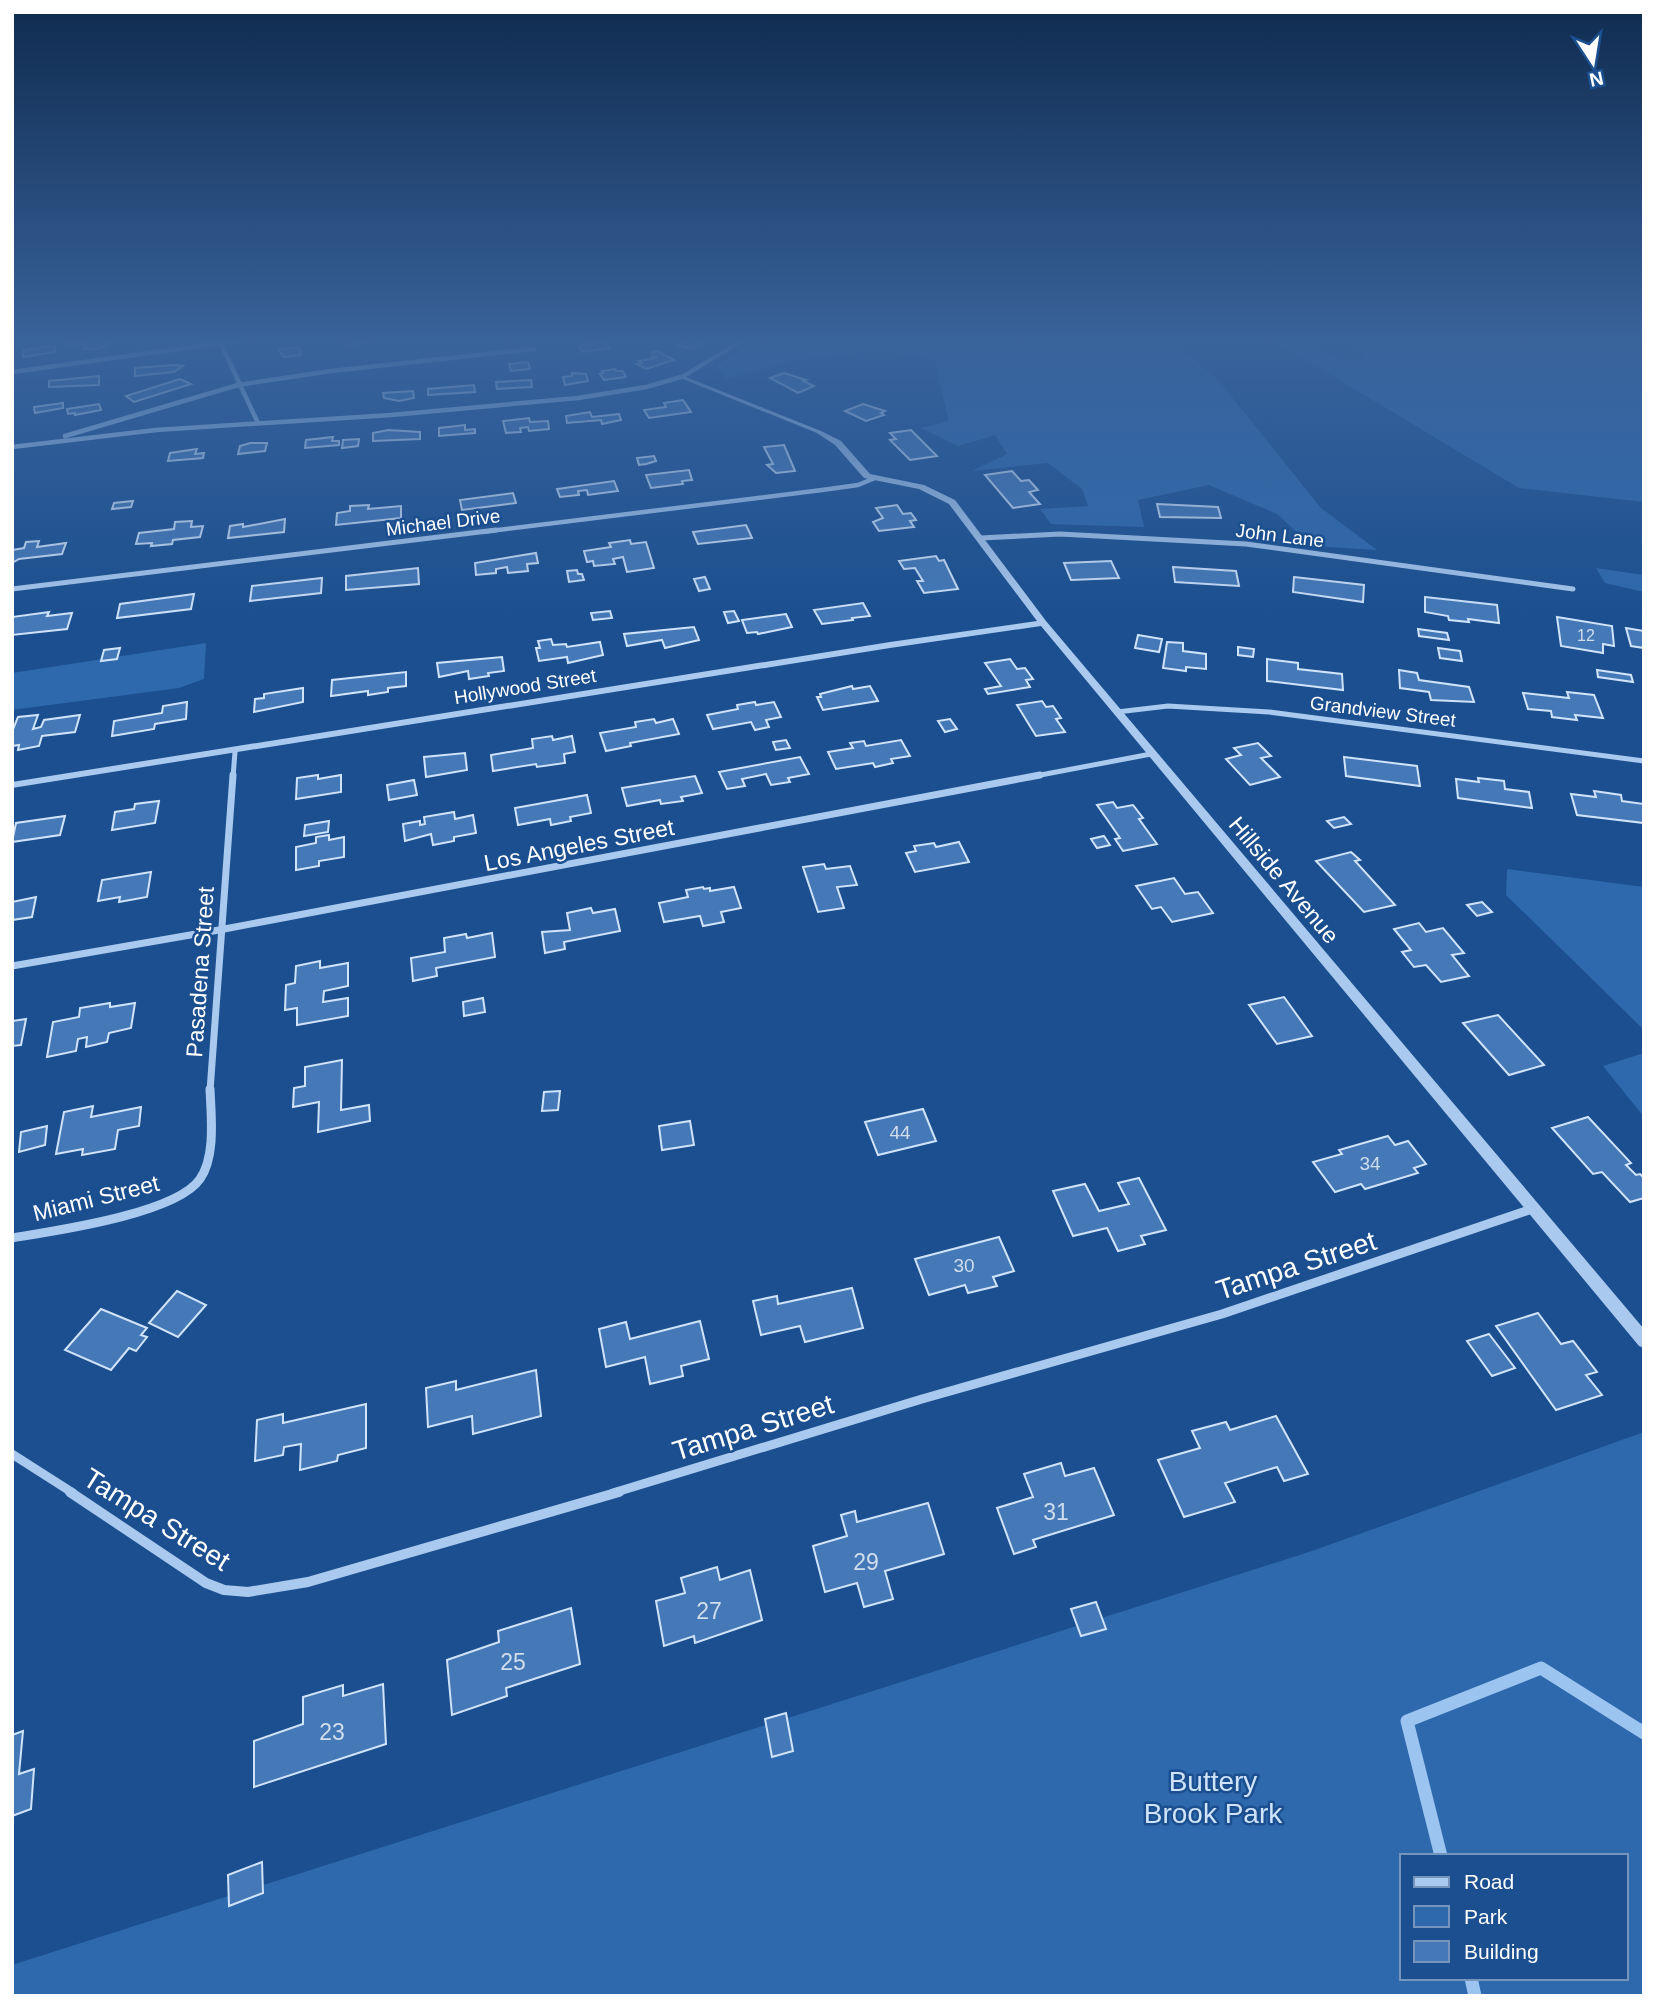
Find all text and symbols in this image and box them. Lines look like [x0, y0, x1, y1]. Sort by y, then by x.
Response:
north arrow [1558, 28, 1628, 98]
text: N [1588, 67, 1605, 91]
street label: Michael Drive [385, 505, 501, 540]
street label: John Lane [1235, 520, 1325, 551]
house number: 12 [1577, 627, 1595, 644]
street label: Hollywood Street [453, 665, 598, 708]
street label: Grandview Street [1309, 692, 1458, 731]
street label: Hillside Avenue [1224, 812, 1344, 948]
street label: Los Angeles Street [482, 814, 677, 876]
street label: Pasadena Street [181, 885, 219, 1058]
house number: 44 [889, 1122, 911, 1143]
house number: 34 [1359, 1153, 1381, 1174]
street label: Miami Street [30, 1170, 162, 1226]
street label: Tampa Street [1212, 1225, 1380, 1306]
house number: 30 [953, 1255, 975, 1276]
street label: Tampa Street [669, 1388, 838, 1467]
street label: Tampa Street [78, 1462, 236, 1577]
house number: 31 [1043, 1499, 1069, 1525]
house number: 29 [853, 1549, 879, 1575]
house number: 27 [696, 1598, 722, 1624]
house number: 25 [500, 1649, 526, 1675]
house number: 23 [319, 1719, 345, 1745]
park label: Buttery Brook Park [1144, 1766, 1283, 1829]
legend [1400, 1854, 1628, 1980]
text: Road [1464, 1870, 1514, 1893]
text: Park [1464, 1905, 1508, 1928]
text: Building [1464, 1940, 1539, 1963]

